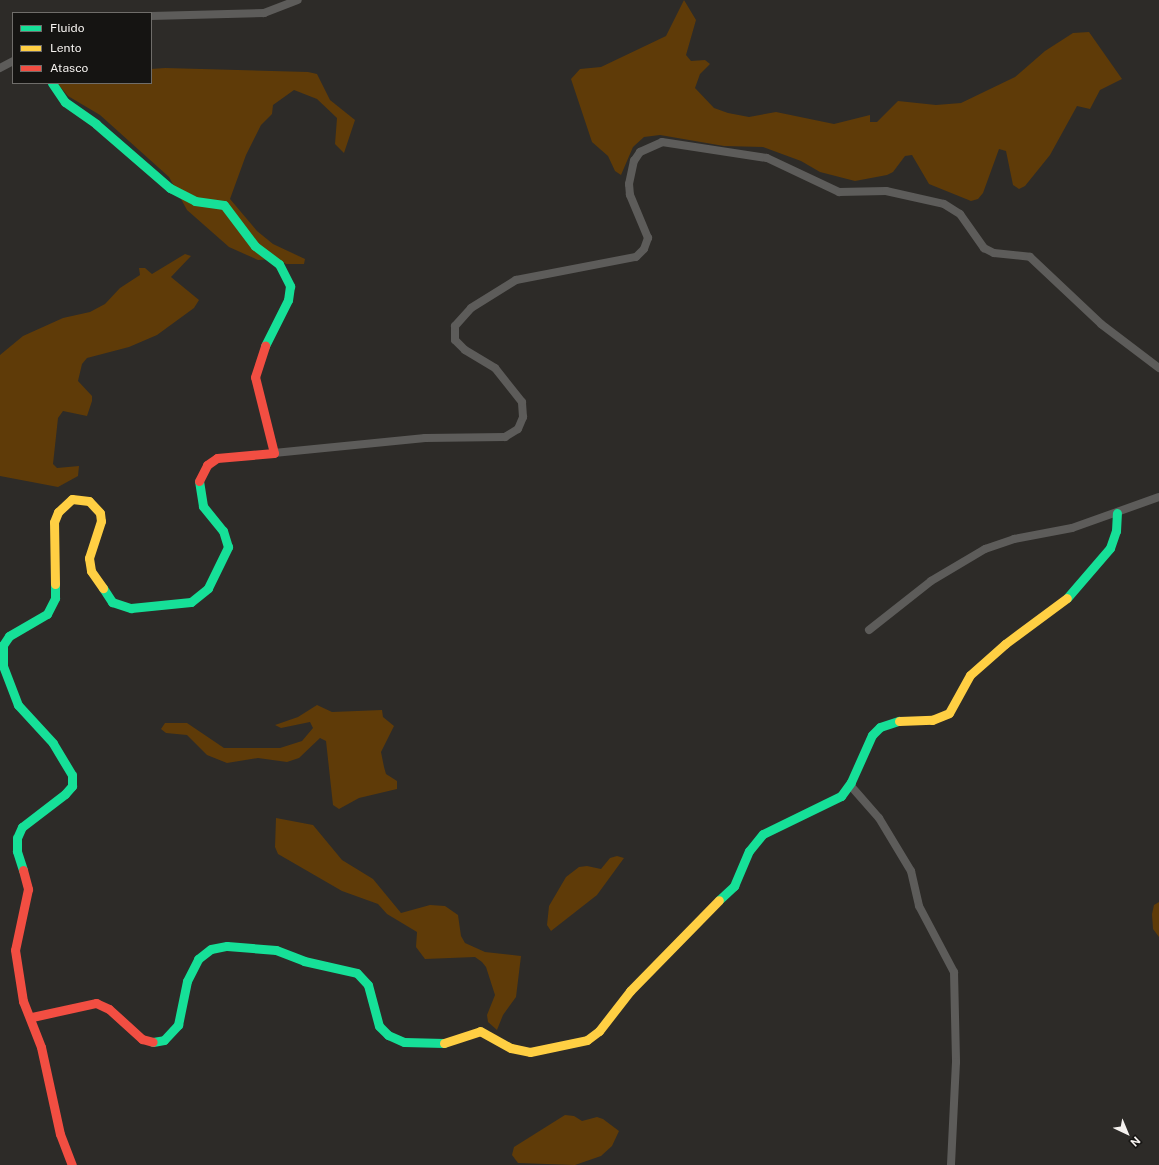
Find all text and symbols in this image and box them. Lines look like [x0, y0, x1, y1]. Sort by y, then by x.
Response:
legend [12, 12, 152, 84]
text: Fluido [50, 21, 85, 35]
text: Lento [50, 41, 81, 55]
text: Atasco [50, 61, 88, 75]
north arrow [1107, 1113, 1147, 1153]
text: N [1128, 1134, 1143, 1149]

